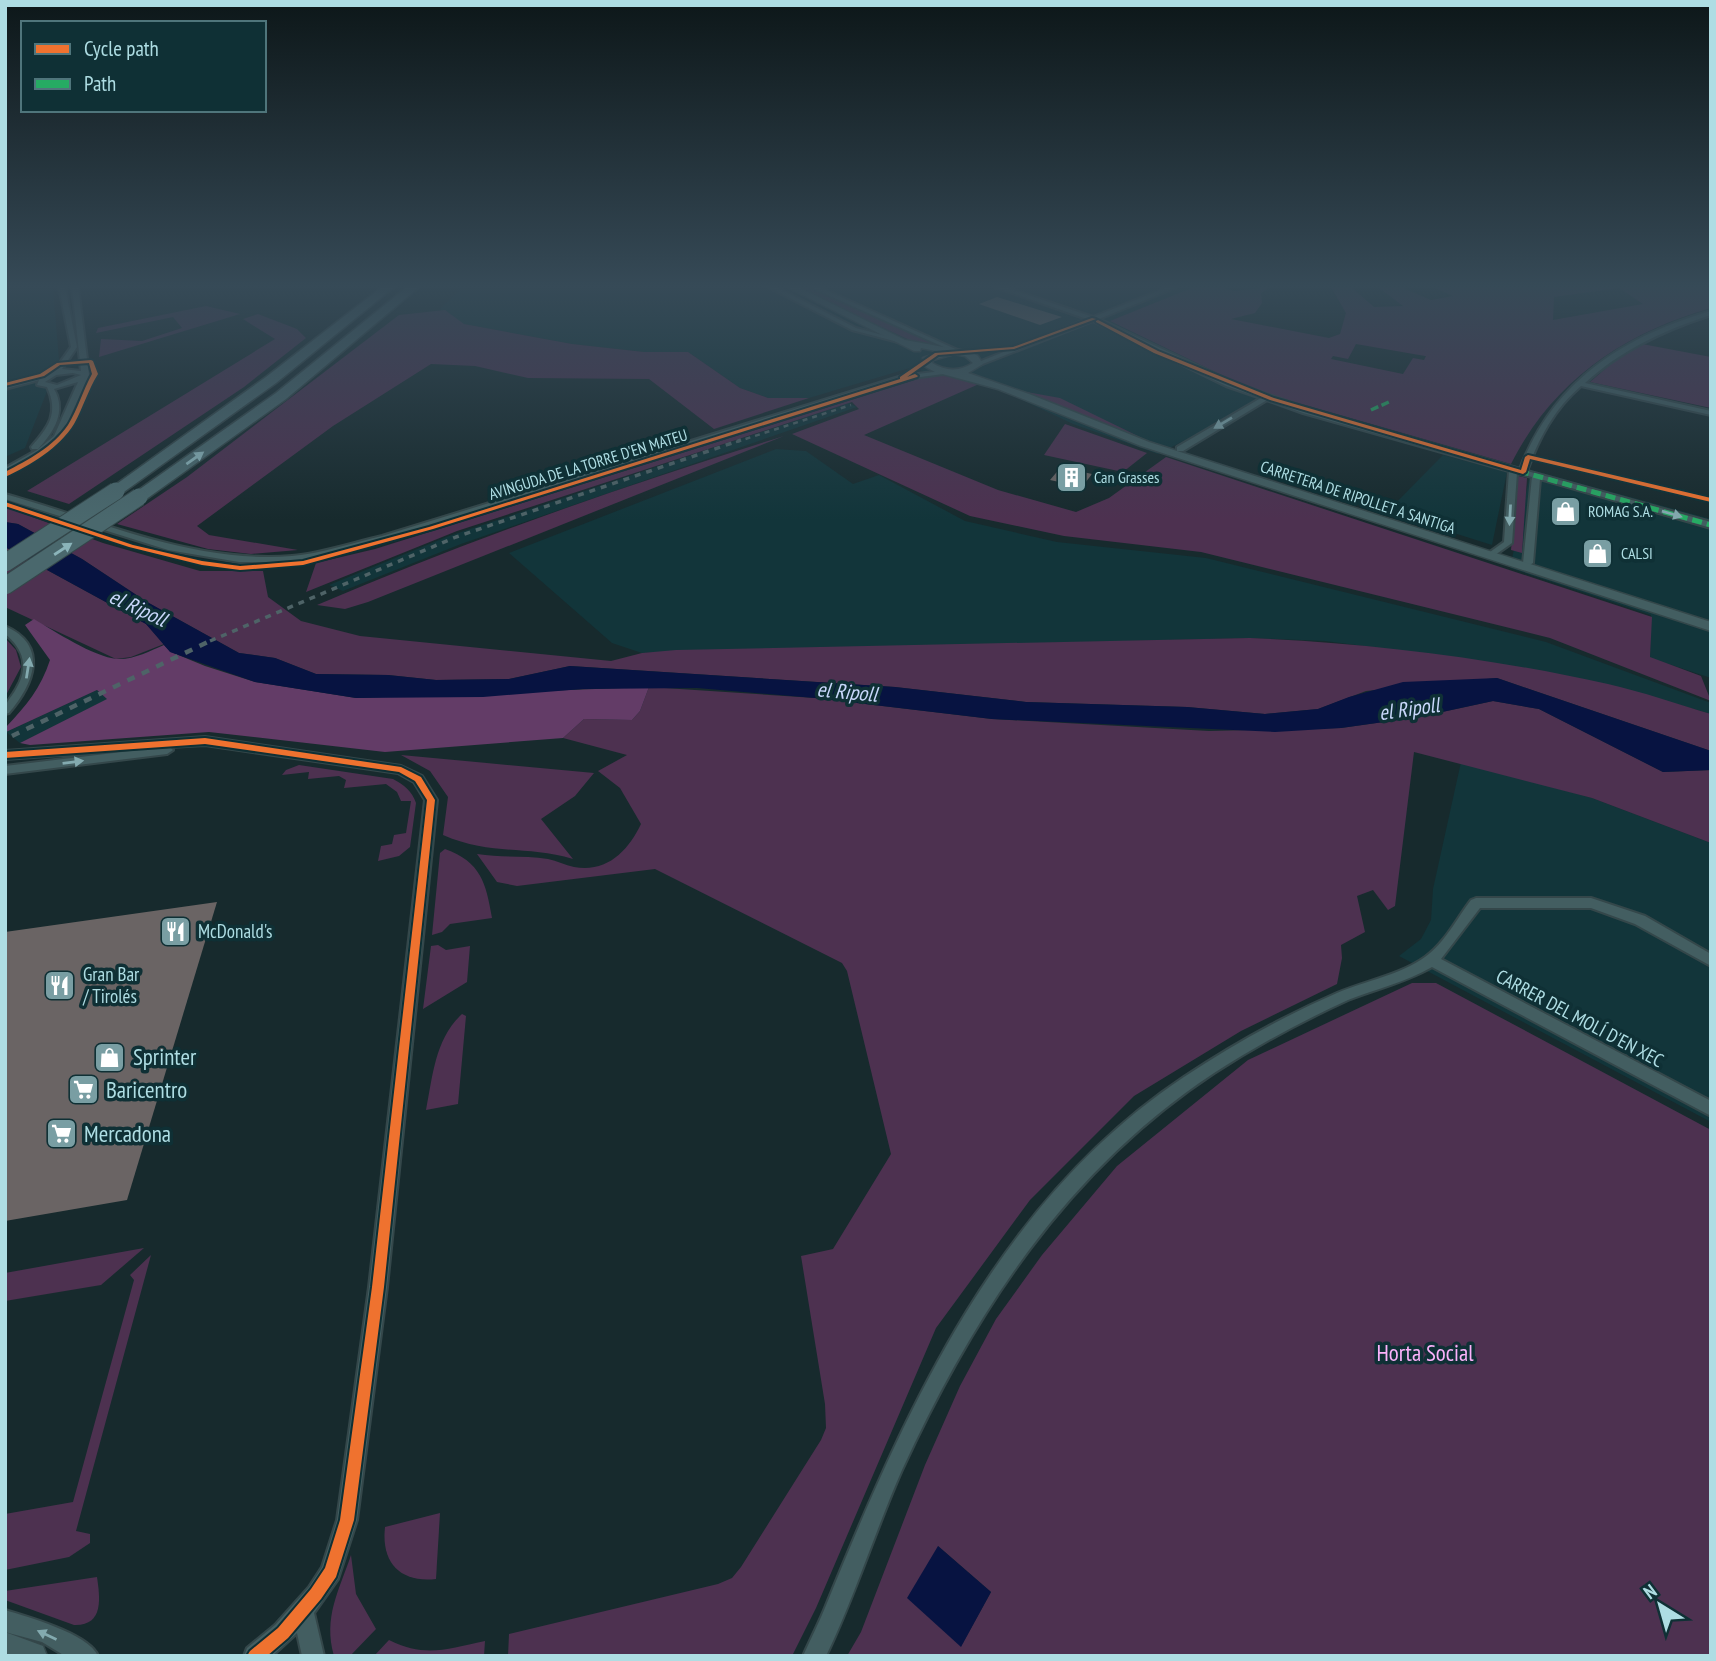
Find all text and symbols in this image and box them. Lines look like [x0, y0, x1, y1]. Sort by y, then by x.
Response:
legend [21, 21, 266, 112]
text: Cycle path [84, 35, 159, 62]
text: Path [84, 70, 116, 97]
one-way arrow [1214, 417, 1233, 430]
street label: AVINGUDA DE LA TORRE D'EN MATEU [486, 424, 690, 504]
one-way arrow [186, 451, 204, 465]
street label: CARRETERA DE RIPOLLET A SANTIGA [1258, 456, 1458, 538]
building icon: Can Grasses [1054, 460, 1088, 494]
place label: Can Grasses [1094, 467, 1159, 487]
shop icon: ROMAG S.A. [1548, 494, 1582, 528]
place label: ROMAG S.A. [1588, 501, 1653, 521]
one-way arrow [1504, 504, 1515, 526]
one-way arrow [1662, 509, 1684, 520]
shop icon: CALSI [1581, 536, 1615, 570]
one-way arrow [53, 543, 72, 556]
place label: CALSI [1621, 543, 1653, 563]
water label: el Ripoll [105, 582, 173, 633]
one-way arrow [22, 657, 33, 679]
water label: el Ripoll [816, 675, 881, 708]
water label: el Ripoll [1377, 691, 1443, 726]
one-way arrow [62, 756, 84, 767]
restaurant icon: McDonald's [158, 914, 192, 948]
place label: McDonald's [198, 919, 273, 943]
place label: Gran Bar / Tirolés [82, 962, 140, 1008]
street label: CARRER DEL MOLÍ D'EN XEC [1492, 964, 1668, 1072]
restaurant icon: Gran Bar / Tirolés [43, 968, 77, 1002]
shop icon: Sprinter [93, 1040, 127, 1074]
place label: Sprinter [133, 1042, 197, 1071]
supermarket icon: Baricentro [66, 1073, 100, 1107]
place label: Baricentro [106, 1075, 187, 1104]
supermarket icon: Mercadona [44, 1117, 78, 1151]
place label: Mercadona [84, 1119, 171, 1148]
park label: Horta Social [1376, 1338, 1474, 1367]
north arrow [1625, 1570, 1695, 1640]
text: N [1638, 1579, 1661, 1604]
one-way arrow [37, 1630, 57, 1641]

